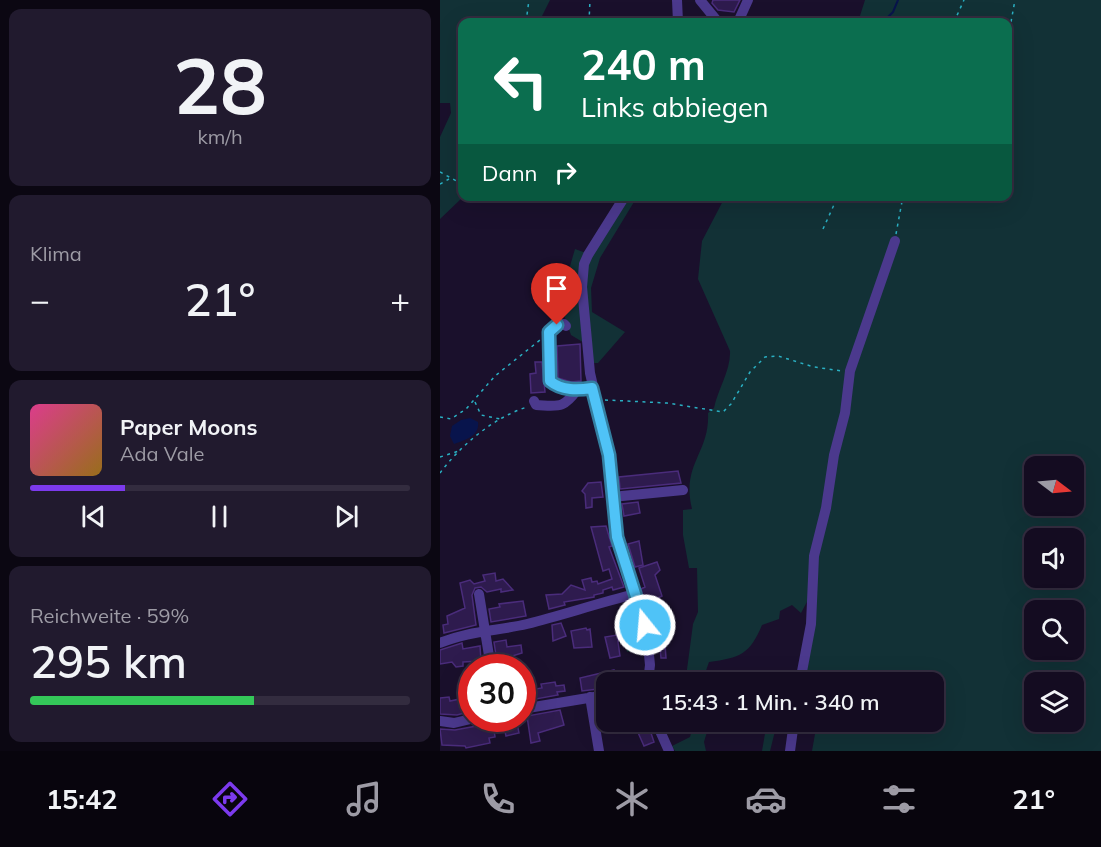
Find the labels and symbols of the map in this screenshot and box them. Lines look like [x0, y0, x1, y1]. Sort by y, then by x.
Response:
pin [531, 263, 582, 325]
north arrow [1024, 456, 1084, 516]
position arrow [613, 593, 677, 657]
speed limit sign: 30 [458, 654, 536, 732]

